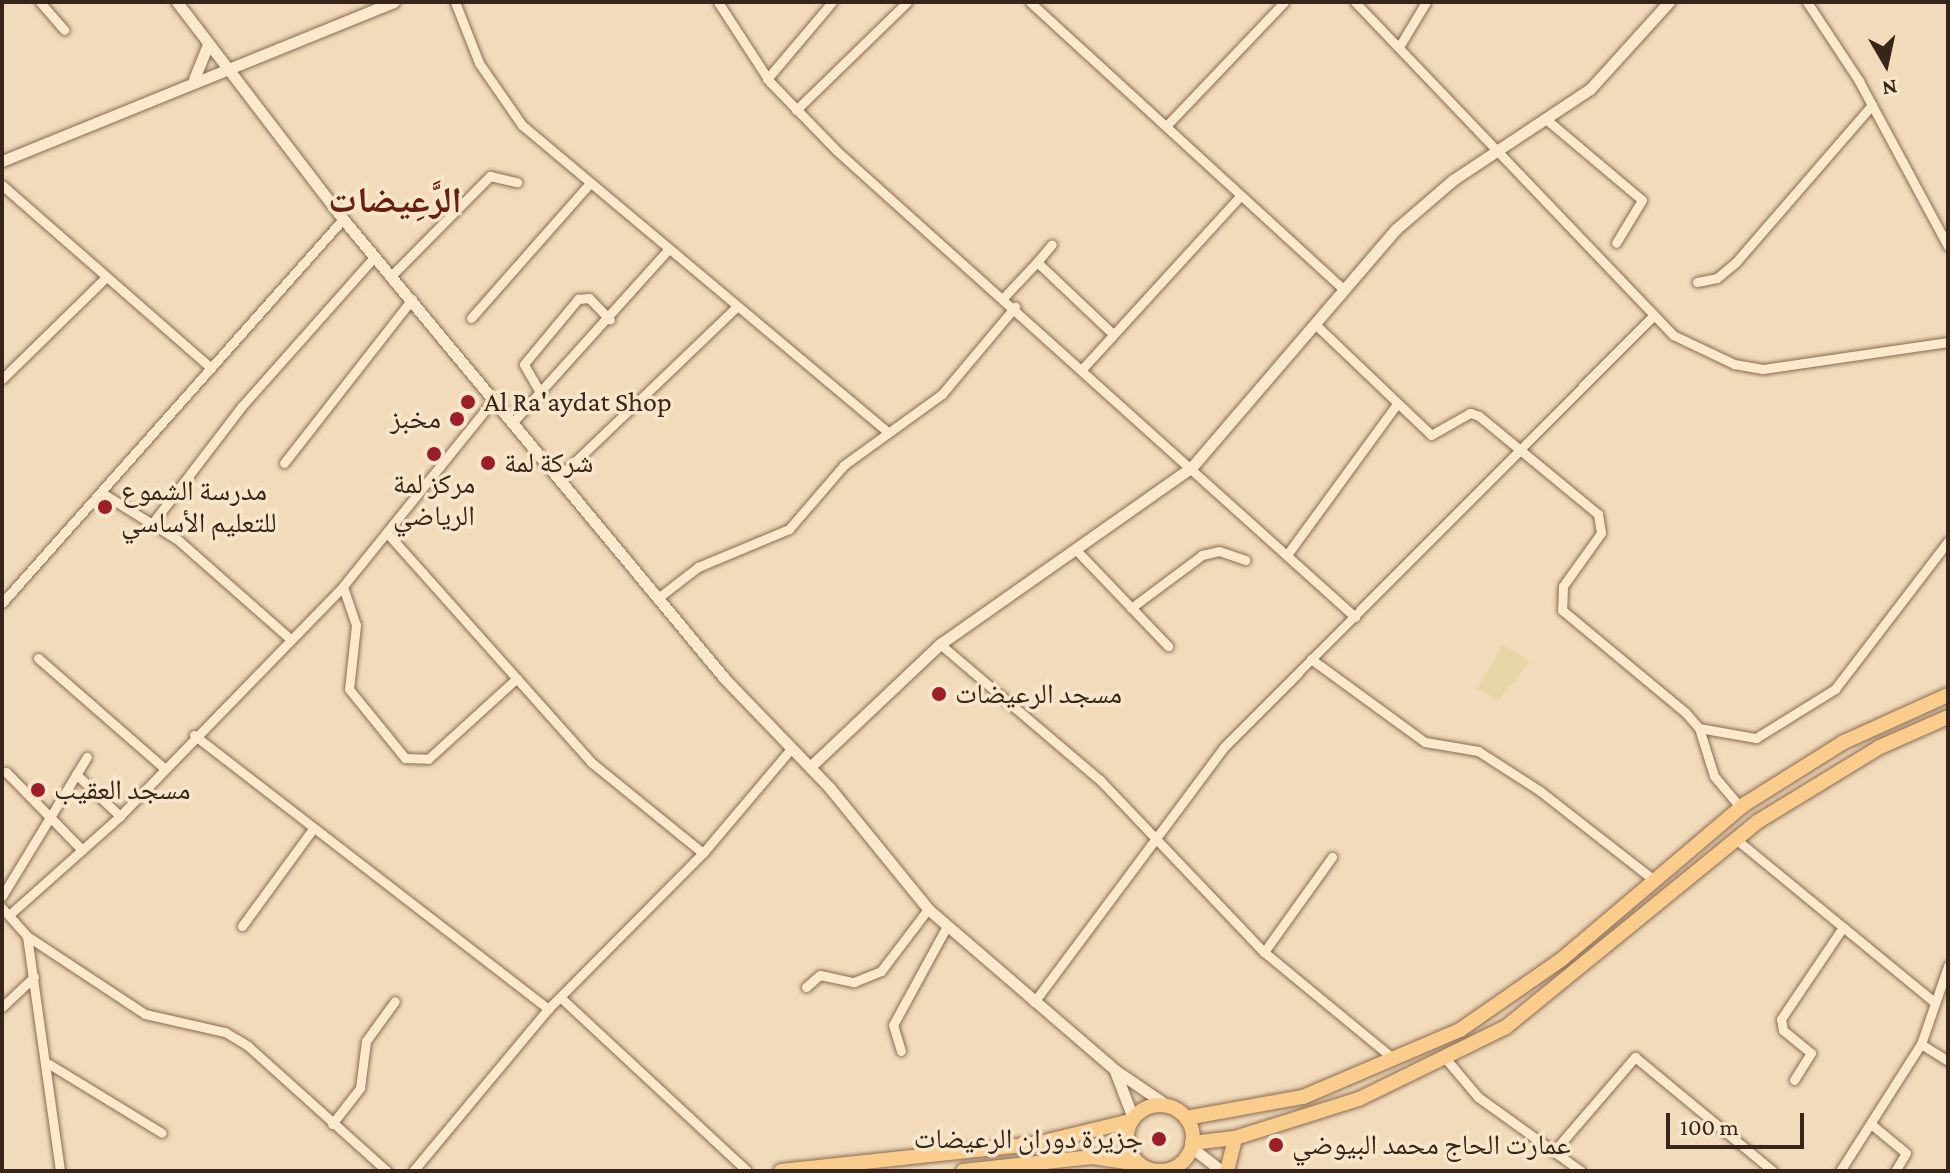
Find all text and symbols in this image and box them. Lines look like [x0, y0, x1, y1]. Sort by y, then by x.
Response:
north arrow [1846, 24, 1926, 104]
text: N [1880, 75, 1899, 102]
district label: الرَّعِيضات [328, 179, 462, 223]
place label: Al Ra'aydat Shop [484, 385, 672, 419]
marker: Al Ra'aydat Shop [459, 393, 477, 411]
place label: مخبز [390, 402, 441, 436]
marker: مخبز [448, 410, 466, 428]
marker: مركز لمة الرياضي [425, 445, 443, 463]
place label: شركة لمة [504, 446, 593, 480]
marker: شركة لمة [479, 454, 497, 472]
place label: مركز لمة الرياضي [393, 467, 475, 533]
place label: مدرسة الشموع للتعليم الأساسي [121, 474, 277, 540]
marker: مدرسة الشموع للتعليم الأساسي [96, 498, 114, 516]
place label: مسجد الرعيضات [955, 677, 1122, 711]
marker: مسجد الرعيضات [930, 685, 948, 703]
place label: مسجد العقيب [54, 773, 190, 807]
marker: مسجد العقيب [29, 781, 47, 799]
scale bar [1670, 1097, 1808, 1147]
text: 100 m [1680, 1113, 1739, 1140]
place label: جزيرة دوران الرعيضات [914, 1122, 1143, 1156]
place label: عمارت الحاج محمد البيوضي [1292, 1128, 1571, 1162]
marker: جزيرة دوران الرعيضات [1150, 1130, 1168, 1148]
marker: عمارت الحاج محمد البيوضي [1267, 1136, 1285, 1154]

